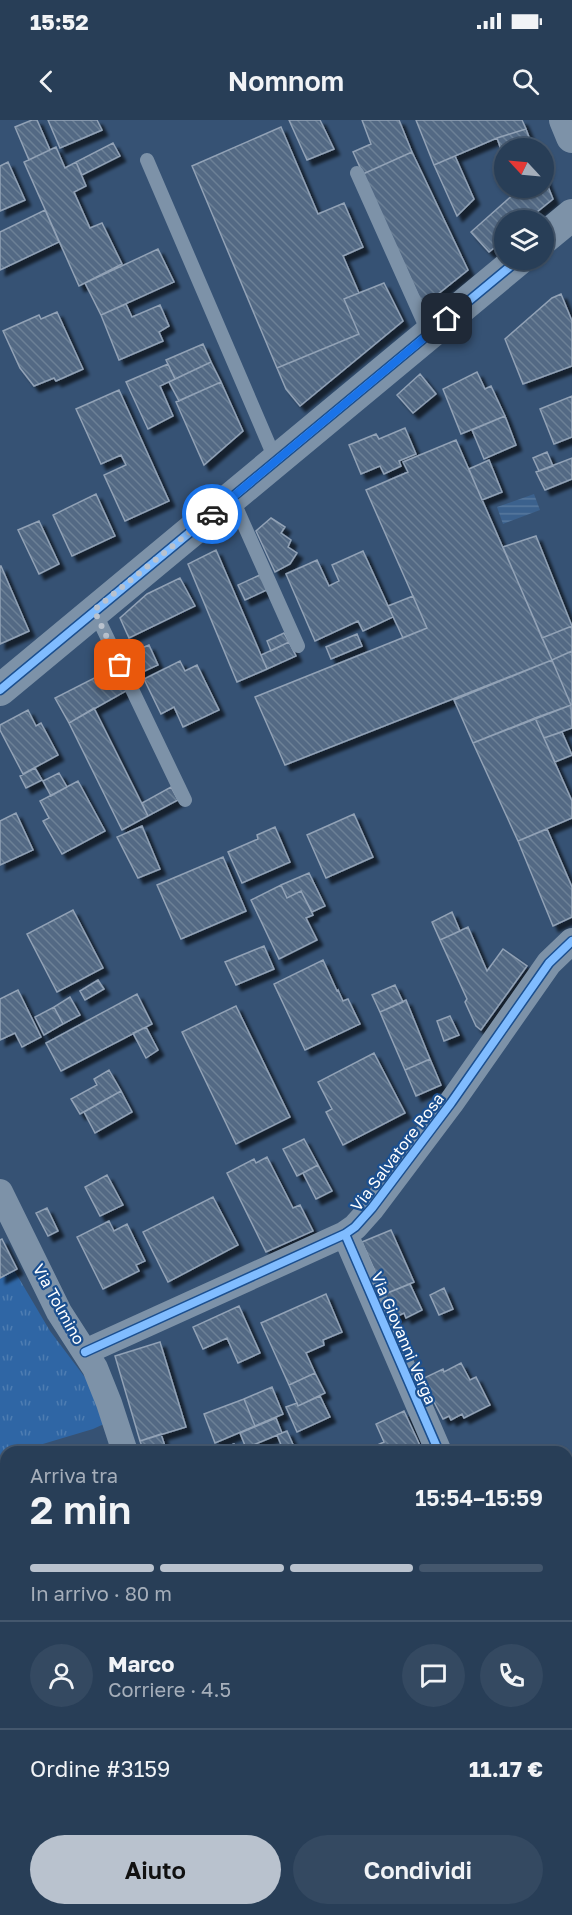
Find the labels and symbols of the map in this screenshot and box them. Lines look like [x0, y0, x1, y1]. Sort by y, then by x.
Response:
north arrow [494, 138, 554, 198]
pin [421, 293, 472, 344]
courier [182, 484, 242, 544]
pin [94, 639, 145, 690]
street label: Via Salvatore Rosa [346, 1089, 448, 1215]
street label: Via Tolmino [29, 1260, 89, 1348]
street label: Via Giovanni Verga [367, 1269, 441, 1407]

